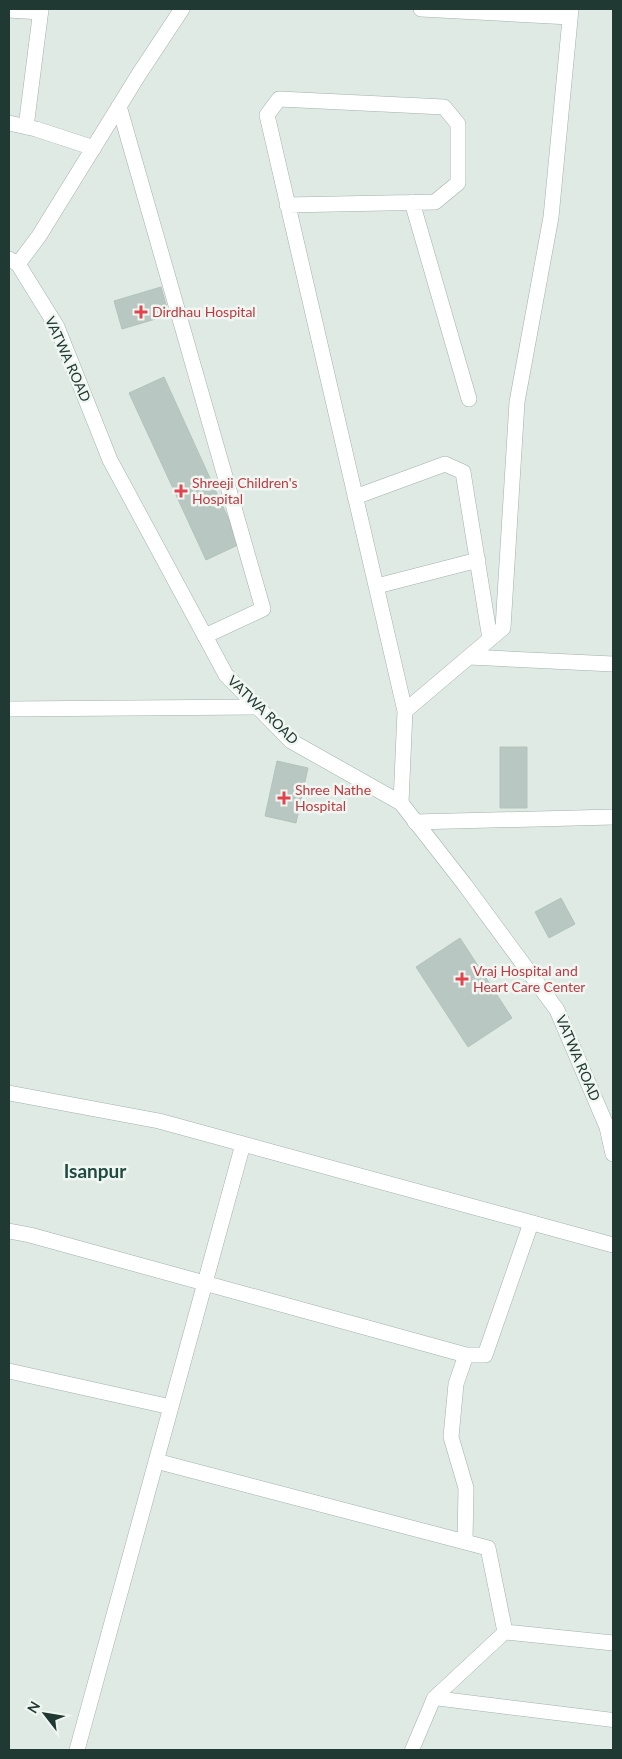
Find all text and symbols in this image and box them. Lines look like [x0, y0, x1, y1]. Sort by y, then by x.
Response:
place label: Dirdhau Hospital [152, 303, 256, 320]
marker: Dirdhau Hospital [134, 305, 148, 319]
street label: VATWA ROAD [42, 313, 95, 404]
place label: Shreeji Children's Hospital [192, 474, 298, 507]
marker: Shreeji Children's Hospital [174, 484, 188, 498]
street label: VATWA ROAD [224, 672, 302, 748]
place label: Shree Nathe Hospital [295, 781, 371, 814]
marker: Shree Nathe Hospital [277, 791, 291, 805]
place label: Vraj Hospital and Heart Care Center [473, 962, 585, 995]
marker: Vraj Hospital and Heart Care Center [455, 972, 469, 986]
street label: VATWA ROAD [553, 1012, 604, 1103]
district label: Isanpur [64, 1159, 127, 1182]
north arrow [20, 1689, 70, 1739]
text: N [23, 1698, 43, 1716]

